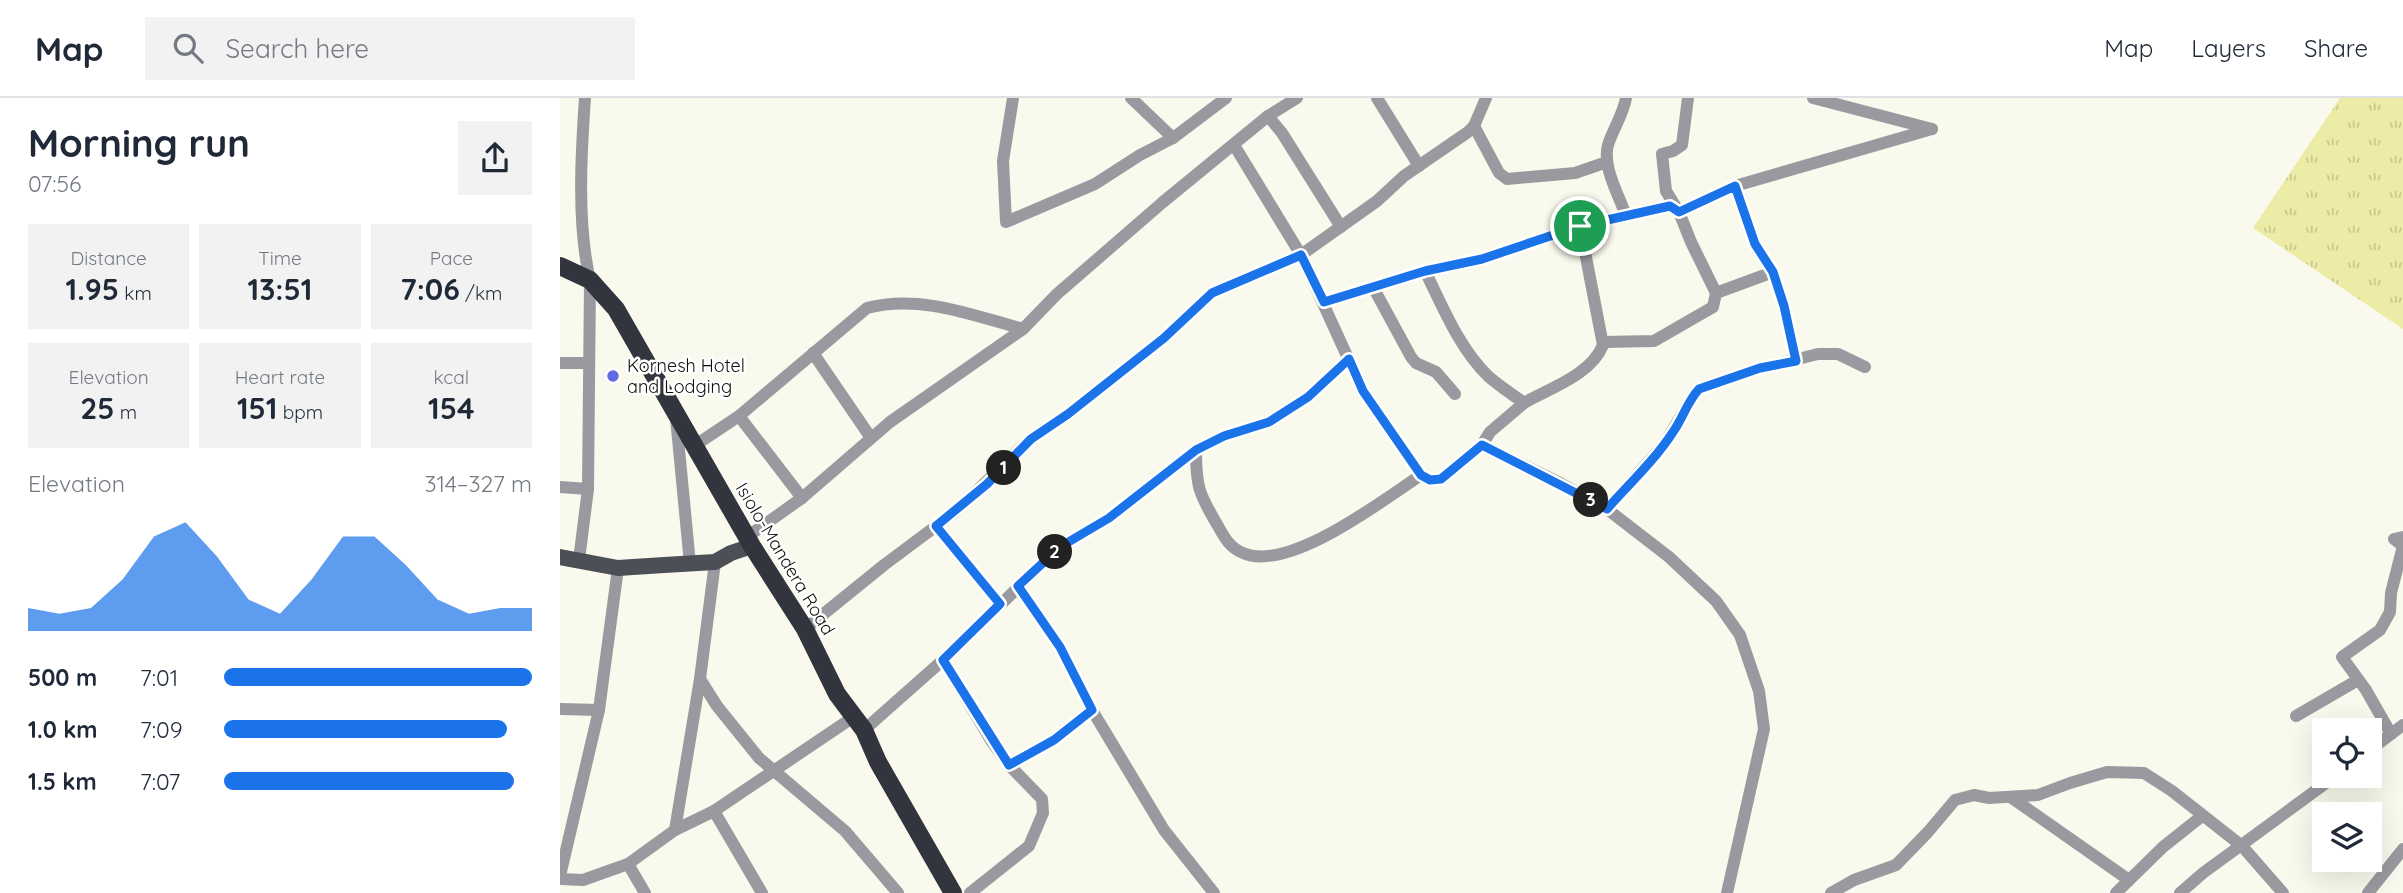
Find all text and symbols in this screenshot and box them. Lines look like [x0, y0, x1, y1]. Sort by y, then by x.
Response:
search box [145, 17, 635, 80]
text: Map [35, 28, 103, 69]
icon: search [169, 29, 207, 67]
text: Search here [225, 32, 369, 65]
text: Map [2104, 33, 2153, 63]
text: Layers [2191, 33, 2266, 63]
text: Share [2304, 33, 2368, 63]
text: Morning run [28, 119, 250, 167]
button: share [458, 121, 532, 195]
text: 07:56 [28, 169, 81, 198]
pin [1550, 196, 1610, 256]
icon: arrive [1561, 207, 1599, 245]
text: Distance [71, 246, 147, 270]
text: Time [258, 246, 302, 270]
text: Pace [430, 246, 473, 270]
text: 1.95 [66, 270, 119, 308]
text: 13:51 [248, 270, 312, 308]
text: 7:06 [400, 270, 460, 308]
text: km [119, 281, 152, 305]
text: /km [460, 281, 502, 305]
place label: Kornesh Hotel and Lodging [627, 354, 745, 398]
text: Elevation [69, 365, 149, 389]
text: Heart rate [235, 365, 325, 389]
text: kcal [434, 365, 469, 389]
marker: Kornesh Hotel and Lodging [605, 368, 621, 384]
text: 25 [80, 389, 115, 427]
text: 151 [237, 389, 278, 427]
text: 154 [428, 389, 475, 427]
text: m [115, 400, 137, 424]
text: bpm [278, 400, 323, 424]
pin: 1 [986, 450, 1022, 486]
text: 1 [1000, 455, 1007, 479]
text: Elevation [28, 469, 125, 498]
text: 314–327 m [425, 469, 532, 498]
street label: Isiolo-Mandera Road [731, 478, 840, 639]
pin: 3 [1574, 482, 1608, 518]
text: 3 [1585, 487, 1596, 511]
pin: 2 [1037, 534, 1072, 570]
text: 2 [1049, 539, 1060, 563]
text: 500 m [28, 663, 97, 692]
text: 7:01 [140, 663, 178, 692]
text: 1.0 km [28, 715, 98, 744]
text: 7:09 [140, 715, 183, 744]
map controls [2312, 718, 2382, 872]
button: locate [2312, 718, 2382, 788]
text: 1.5 km [28, 767, 97, 796]
text: 7:07 [140, 767, 180, 796]
button: layers [2312, 802, 2382, 872]

